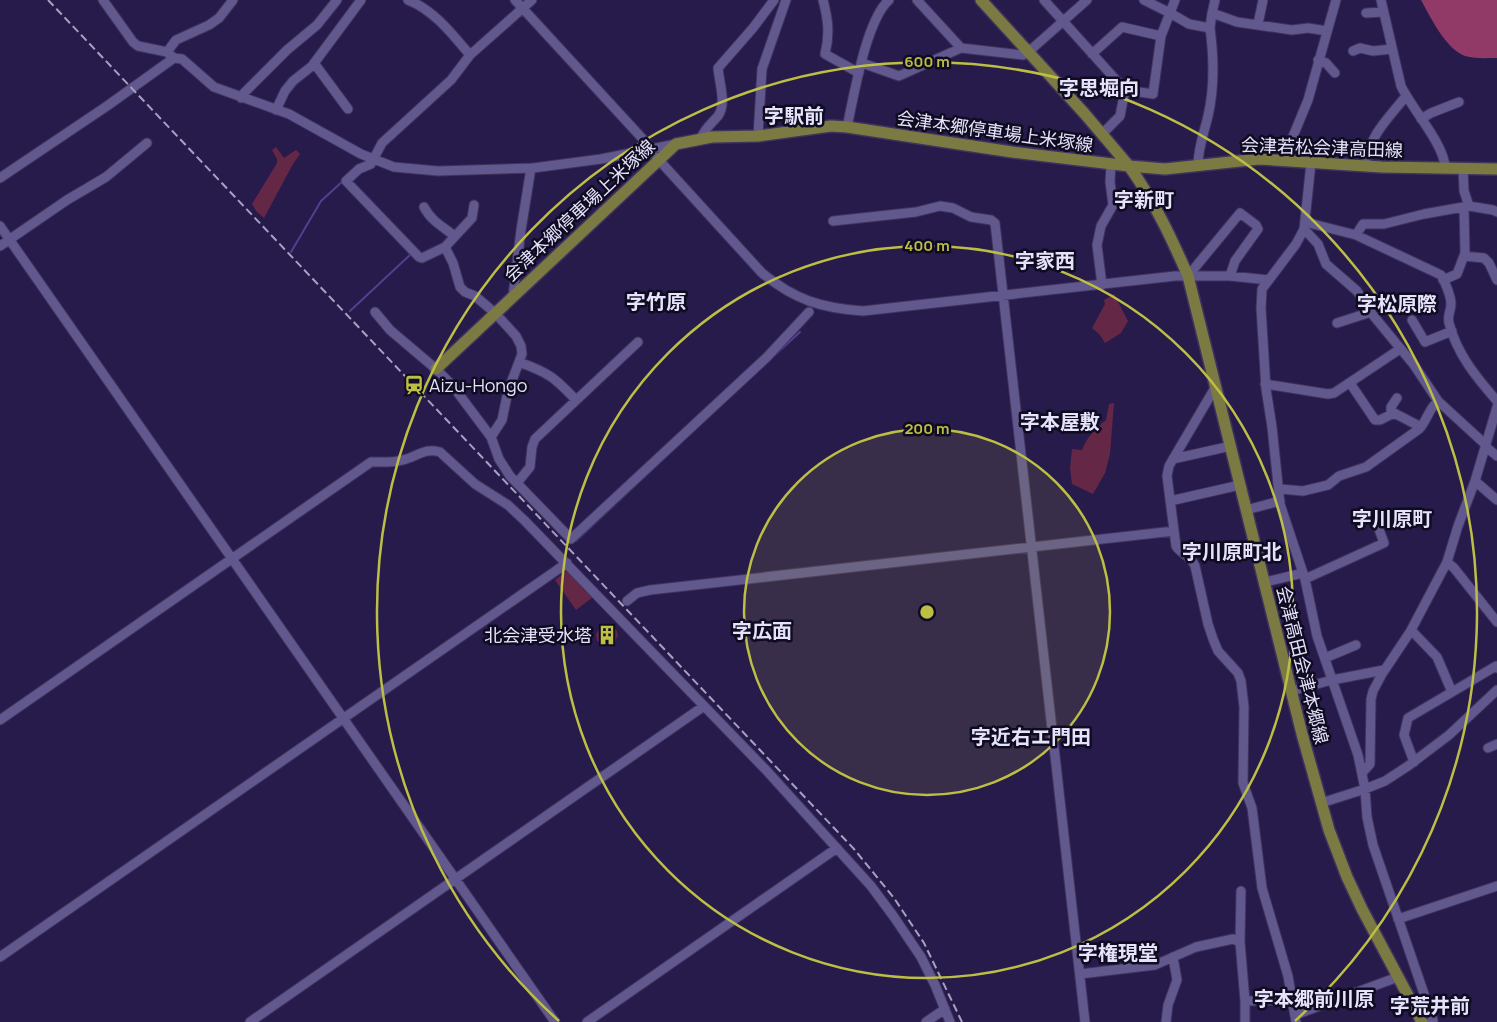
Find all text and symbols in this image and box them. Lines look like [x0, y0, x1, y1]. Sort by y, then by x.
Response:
text: 600 m [904, 51, 950, 72]
district label: 字思堀向 [1059, 74, 1139, 101]
district label: 字駅前 [764, 102, 824, 129]
street label: 会津本郷停車場上米塚線 [895, 105, 1095, 157]
street label: 会津若松会津高田線 [1241, 132, 1403, 162]
street label: 会津本郷停車場上米塚線 [498, 134, 660, 286]
district label: 字新町 [1114, 186, 1174, 213]
text: 400 m [904, 235, 950, 256]
district label: 字家西 [1015, 247, 1075, 274]
district label: 字竹原 [626, 288, 686, 315]
district label: 字松原際 [1357, 290, 1437, 317]
place label: Aizu-Hongo [429, 373, 527, 397]
station icon: Aizu-Hongo [403, 374, 425, 396]
district label: 字本屋敷 [1020, 408, 1100, 435]
text: 200 m [904, 418, 950, 439]
district label: 字川原町 [1352, 505, 1432, 532]
district label: 字川原町北 [1182, 538, 1282, 565]
street label: 会津高田会津本郷線 [1272, 584, 1334, 746]
centre of rings [918, 603, 936, 621]
district label: 字広面 [732, 617, 792, 644]
place label: 北会津受水塔 [484, 623, 592, 647]
building icon: 北会津受水塔 [596, 624, 618, 646]
district label: 字近右エ門田 [971, 723, 1091, 750]
district label: 字権現堂 [1078, 939, 1158, 966]
district label: 字本郷前川原 [1254, 985, 1374, 1012]
district label: 字荒井前 [1390, 992, 1470, 1019]

